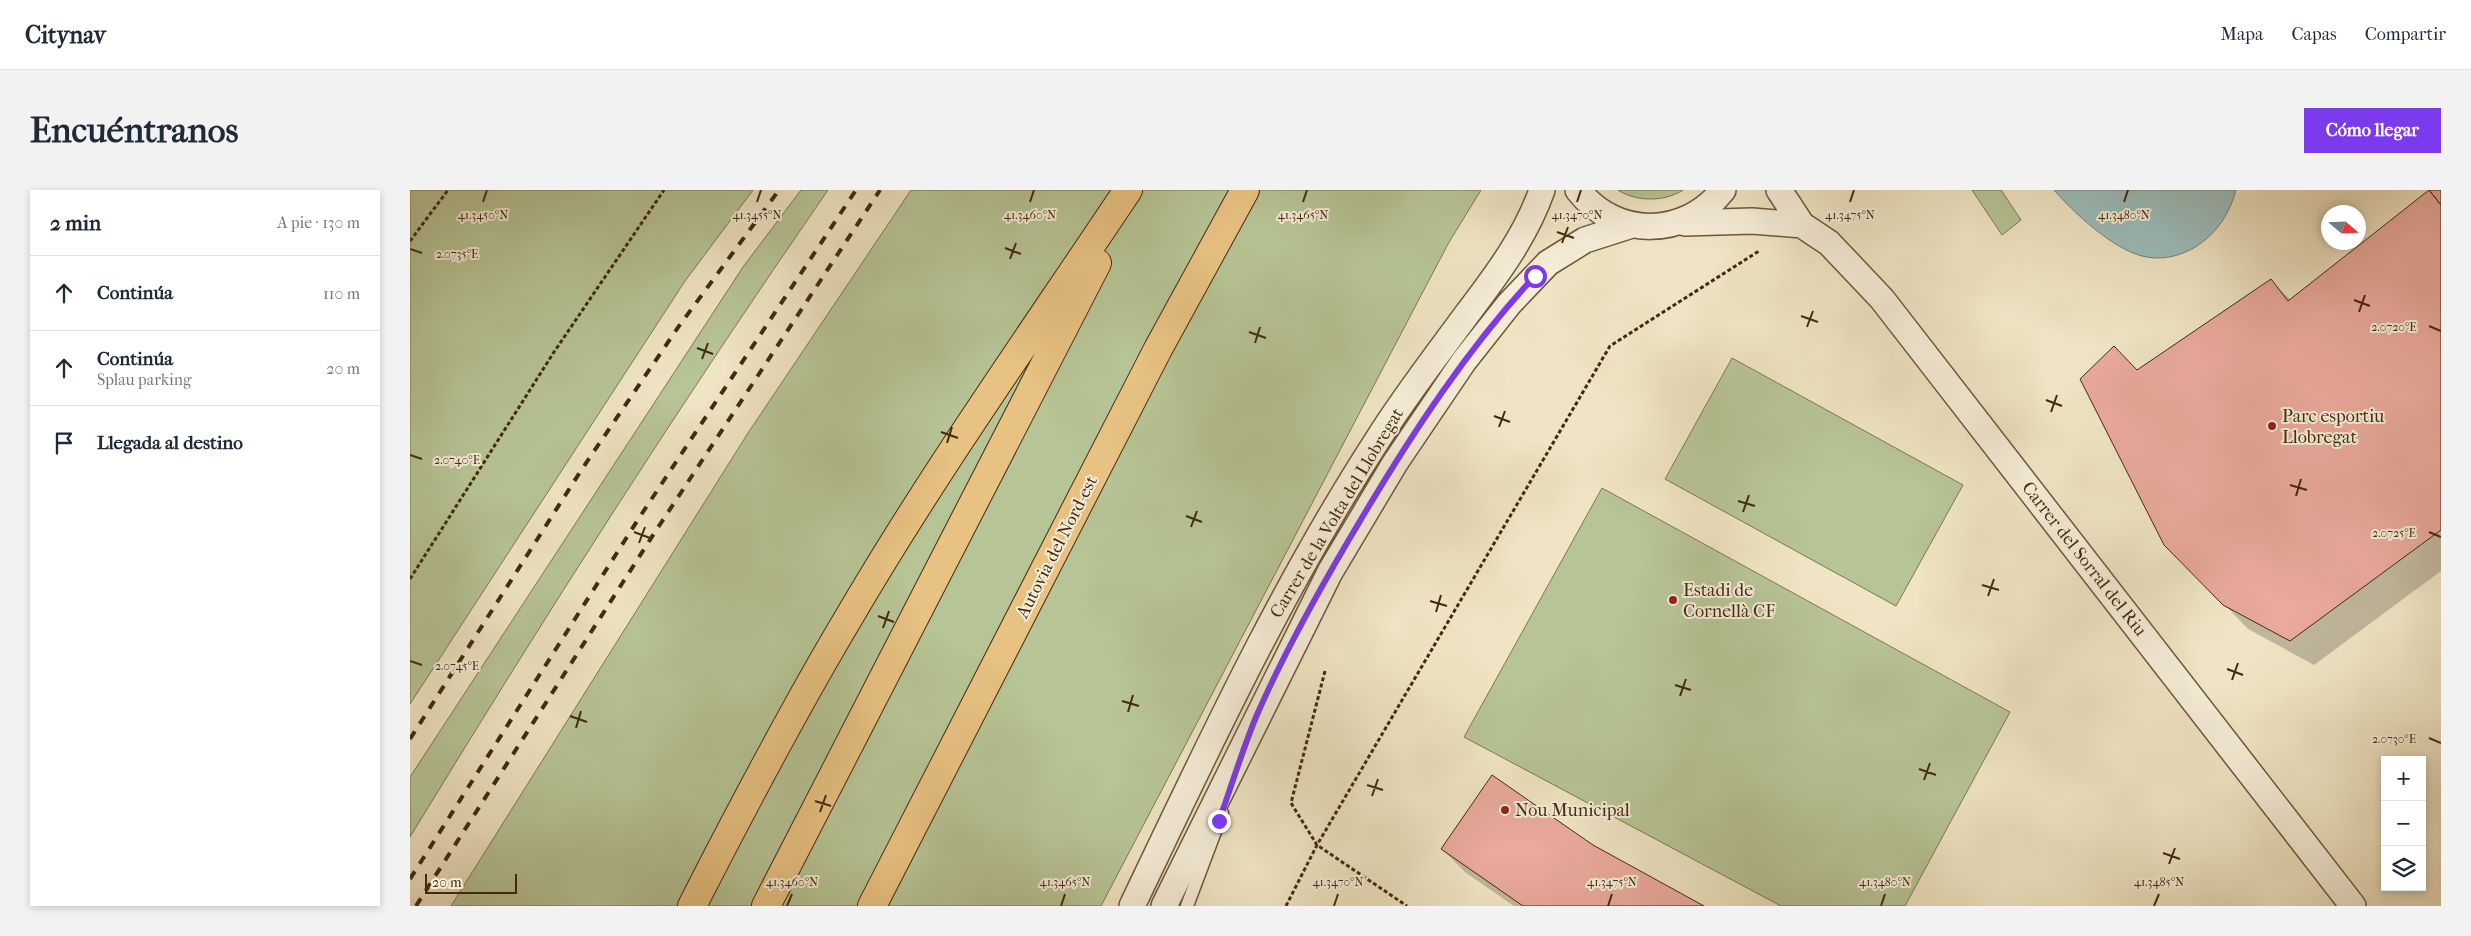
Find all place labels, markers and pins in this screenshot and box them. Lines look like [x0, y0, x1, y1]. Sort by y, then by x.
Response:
place label: Parc esportiu Llobregat [2282, 406, 2384, 448]
marker: Parc esportiu Llobregat [2266, 420, 2278, 432]
place label: Estadi de Cornellà CF [1683, 580, 1775, 622]
marker: Estadi de Cornellà CF [1667, 594, 1679, 606]
place label: Nou Municipal [1515, 800, 1630, 821]
marker: Nou Municipal [1499, 804, 1511, 816]

